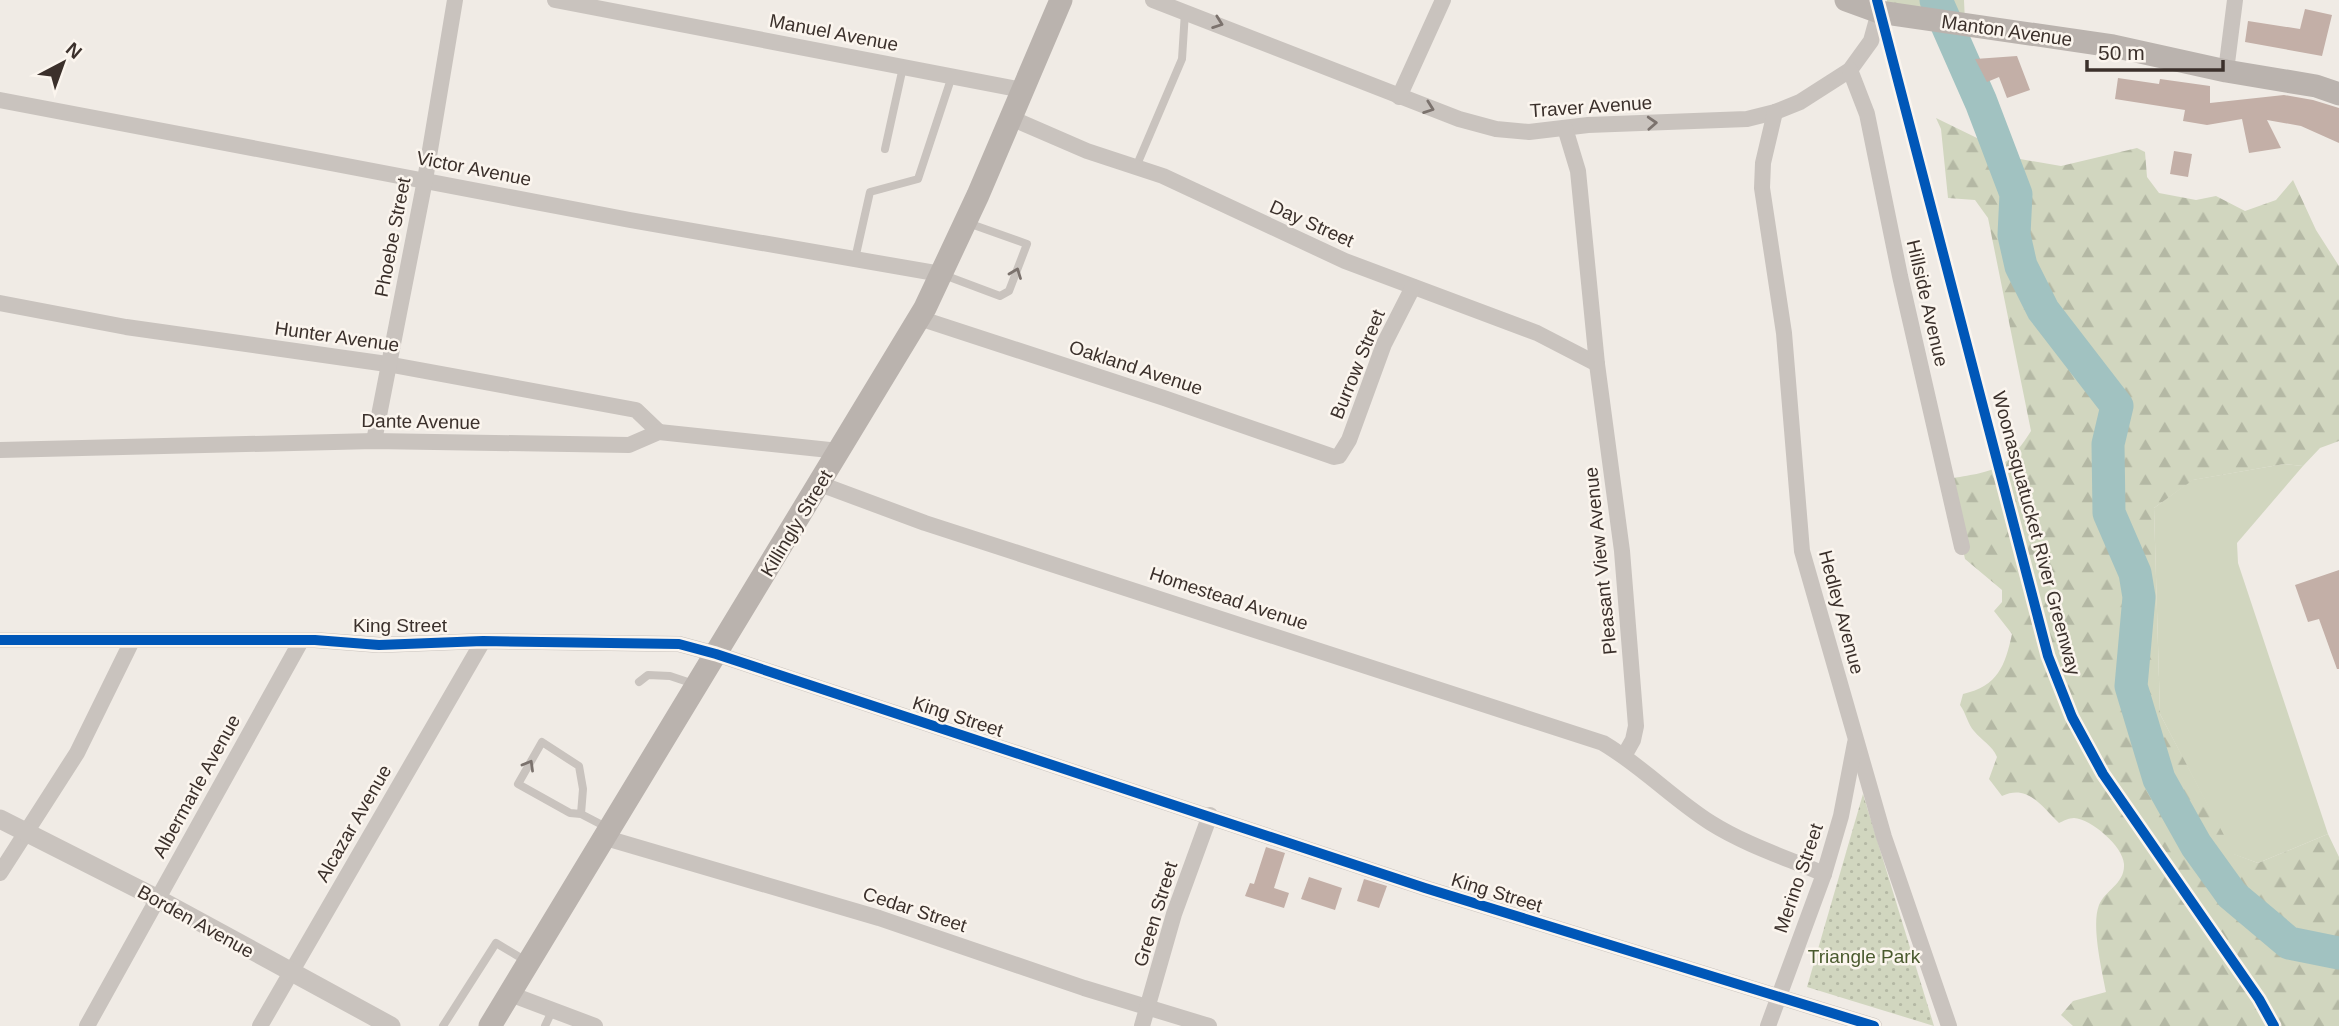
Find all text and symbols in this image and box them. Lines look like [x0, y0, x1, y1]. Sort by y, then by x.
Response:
street label: Manuel Avenue [768, 10, 900, 55]
street label: Manton Avenue [1940, 11, 2074, 50]
one-way arrow [1211, 15, 1223, 29]
north arrow [28, 28, 98, 98]
scale bar [2087, 28, 2224, 72]
text: N [62, 38, 86, 63]
text: 50 m [2098, 41, 2145, 64]
street label: Traver Avenue [1529, 92, 1653, 121]
one-way arrow [1422, 100, 1434, 114]
one-way arrow [1647, 116, 1658, 131]
street label: Victor Avenue [415, 147, 533, 190]
street label: Phoebe Street [371, 175, 415, 299]
street label: Day Street [1267, 196, 1358, 252]
street label: Hillside Avenue [1903, 238, 1952, 369]
one-way arrow [1008, 267, 1022, 279]
street label: Burrow Street [1326, 306, 1389, 422]
street label: Hunter Avenue [273, 317, 400, 356]
street label: Oakland Avenue [1066, 336, 1205, 399]
street label: Woonasquatucket River Greenway [1988, 389, 2085, 678]
street label: Dante Avenue [361, 410, 481, 433]
street label: Killingly Street [756, 466, 837, 580]
street label: Pleasant View Avenue [1580, 466, 1621, 656]
street label: Hedley Avenue [1815, 548, 1868, 676]
street label: Homestead Avenue [1147, 563, 1311, 634]
street label: King Street [353, 615, 448, 636]
street label: King Street [910, 692, 1006, 741]
street label: Albermarle Avenue [148, 711, 244, 861]
one-way arrow [520, 760, 533, 773]
street label: Alcazar Avenue [311, 761, 395, 886]
street label: Merino Street [1770, 820, 1827, 935]
street label: Green Street [1130, 858, 1182, 969]
street label: King Street [1449, 869, 1546, 916]
street label: Borden Avenue [134, 881, 258, 962]
street label: Cedar Street [860, 883, 970, 936]
park label: Triangle Park [1808, 946, 1921, 967]

